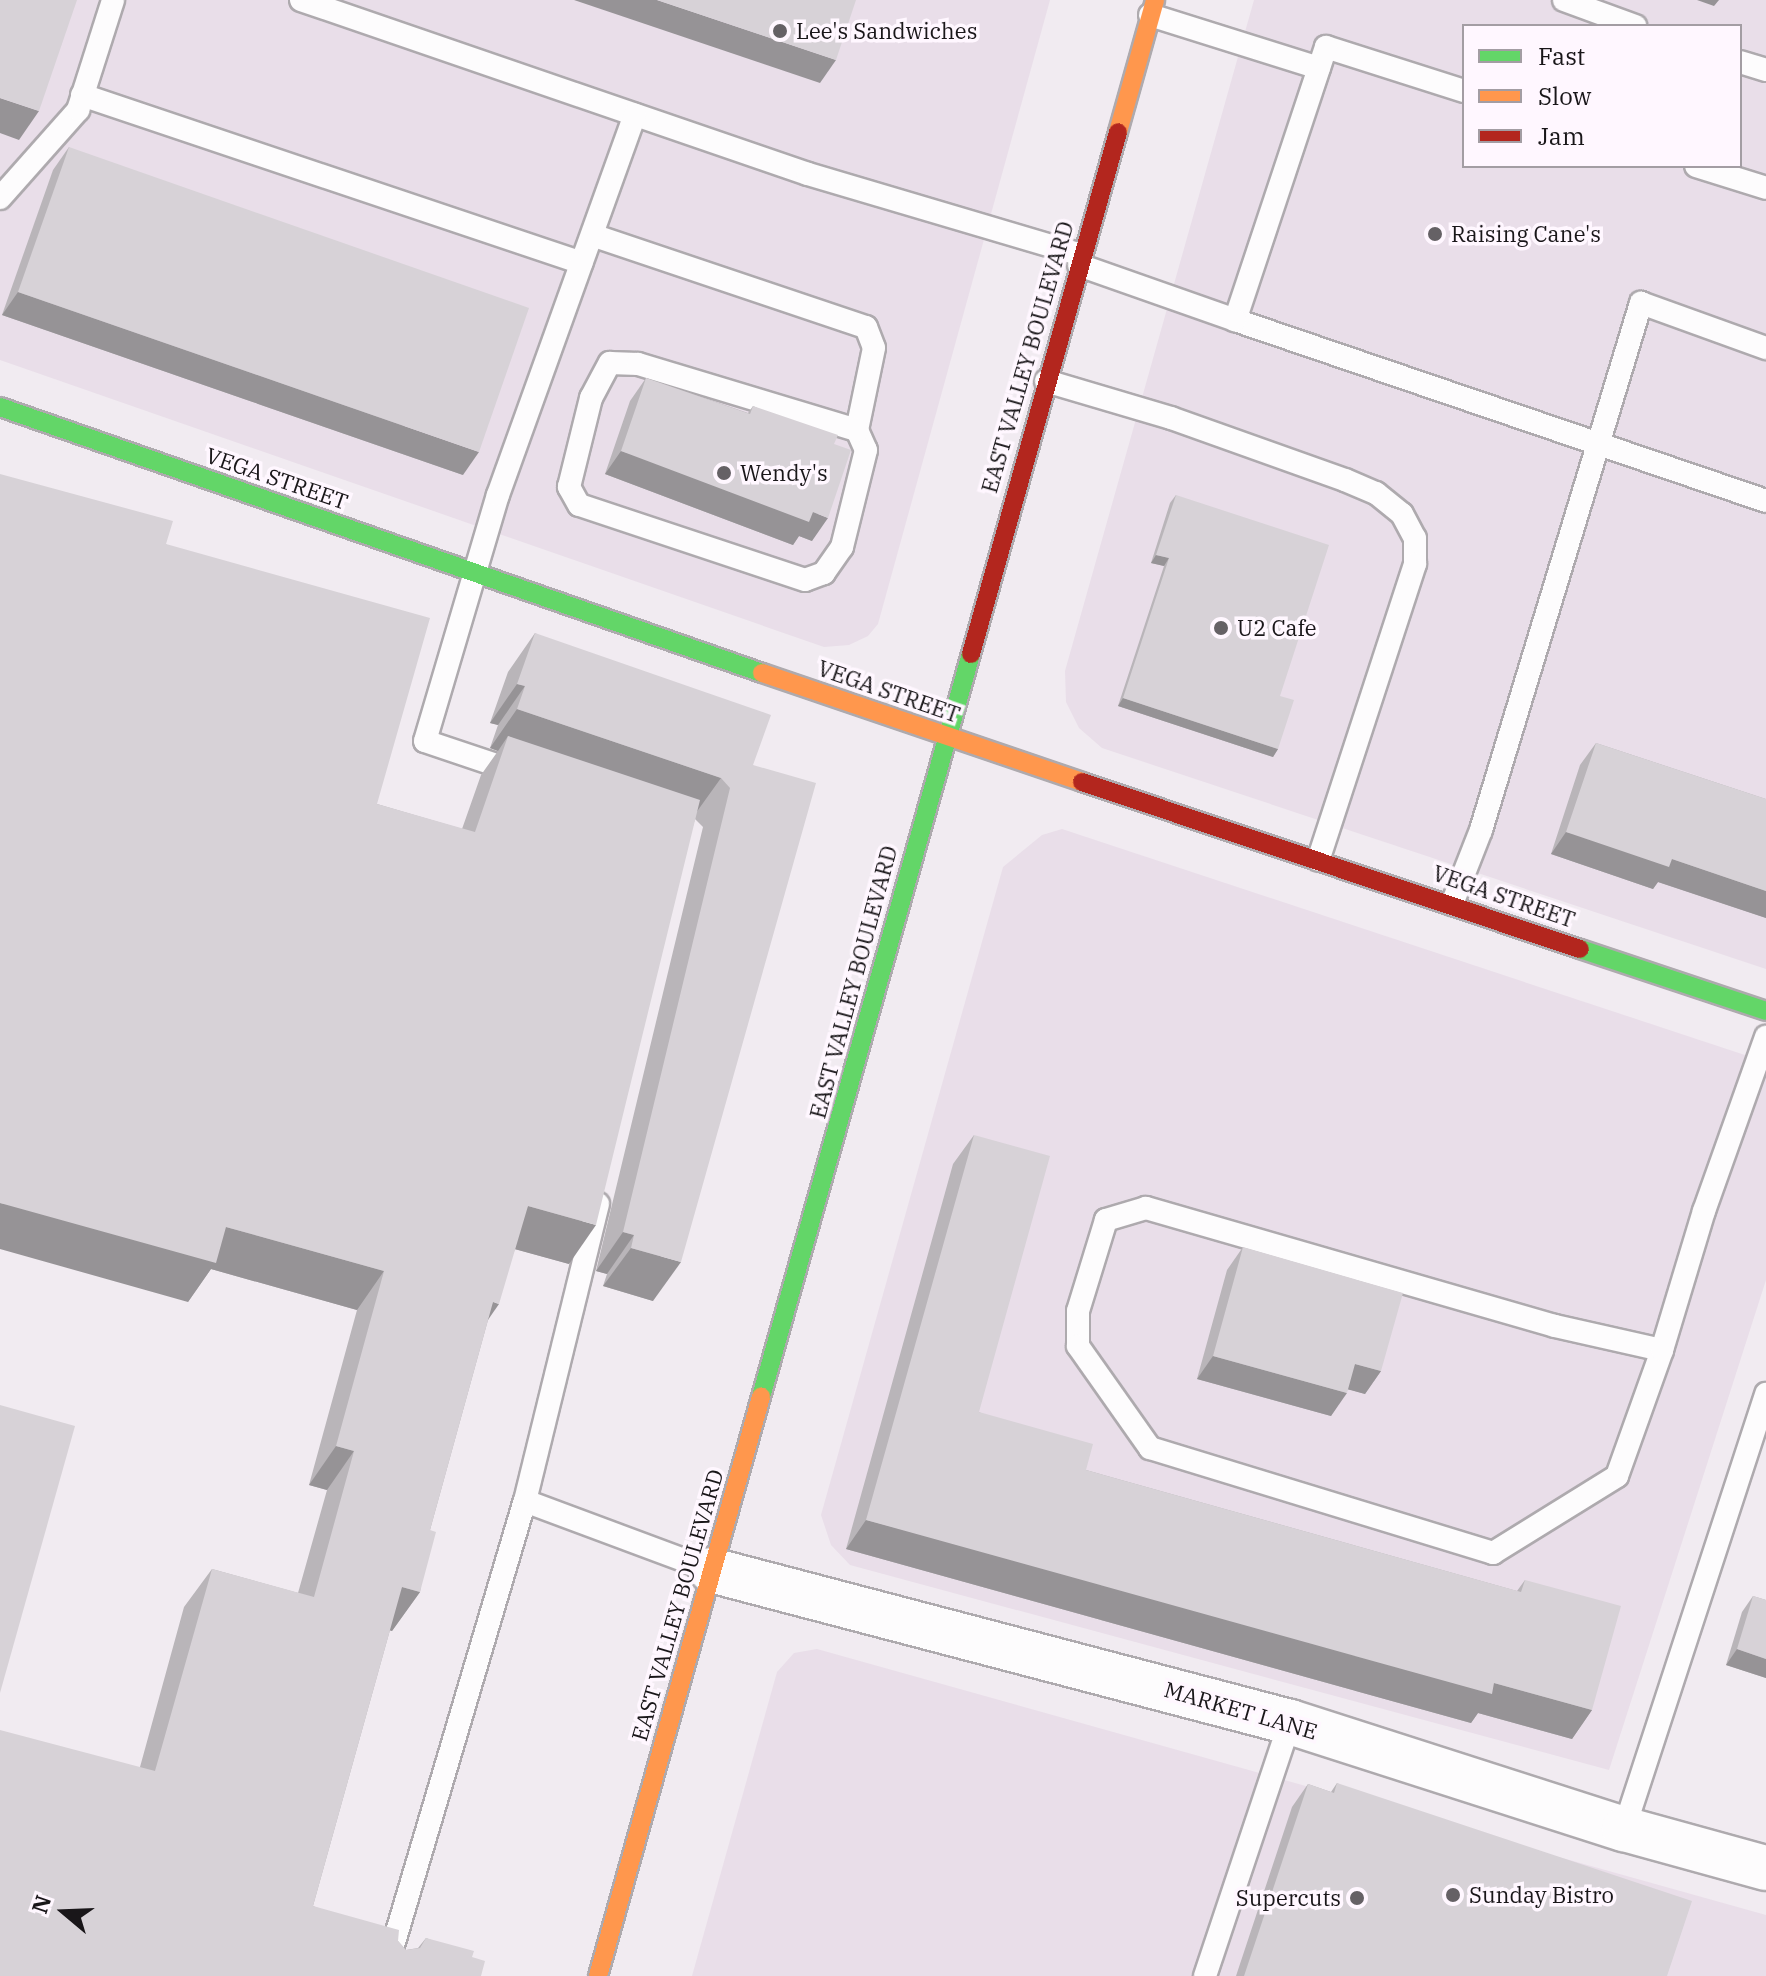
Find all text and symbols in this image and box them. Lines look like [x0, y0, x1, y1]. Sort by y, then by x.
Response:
place label: Lee's Sandwiches [796, 18, 977, 44]
marker: Lee's Sandwiches [771, 22, 789, 40]
legend [1462, 24, 1742, 168]
text: Fast [1538, 40, 1585, 72]
text: Slow [1538, 80, 1591, 112]
text: Jam [1538, 120, 1585, 152]
street label: EAST VALLEY BOULEVARD [976, 218, 1078, 496]
place label: Raising Cane's [1451, 221, 1601, 247]
marker: Raising Cane's [1426, 225, 1444, 243]
street label: VEGA STREET [202, 441, 352, 515]
place label: Wendy's [740, 460, 828, 486]
marker: Wendy's [715, 464, 733, 482]
place label: U2 Cafe [1237, 615, 1317, 641]
marker: U2 Cafe [1212, 619, 1230, 637]
street label: VEGA STREET [814, 654, 964, 728]
street label: EAST VALLEY BOULEVARD [804, 843, 902, 1121]
street label: VEGA STREET [1429, 859, 1579, 933]
street label: EAST VALLEY BOULEVARD [626, 1466, 728, 1744]
street label: MARKET LANE [1162, 1676, 1320, 1744]
north arrow [24, 1872, 104, 1952]
place label: Sunday Bistro [1469, 1882, 1614, 1908]
place label: Supercuts [1236, 1885, 1341, 1911]
marker: Sunday Bistro [1444, 1886, 1462, 1904]
marker: Supercuts [1348, 1889, 1366, 1907]
text: N [24, 1891, 57, 1917]

